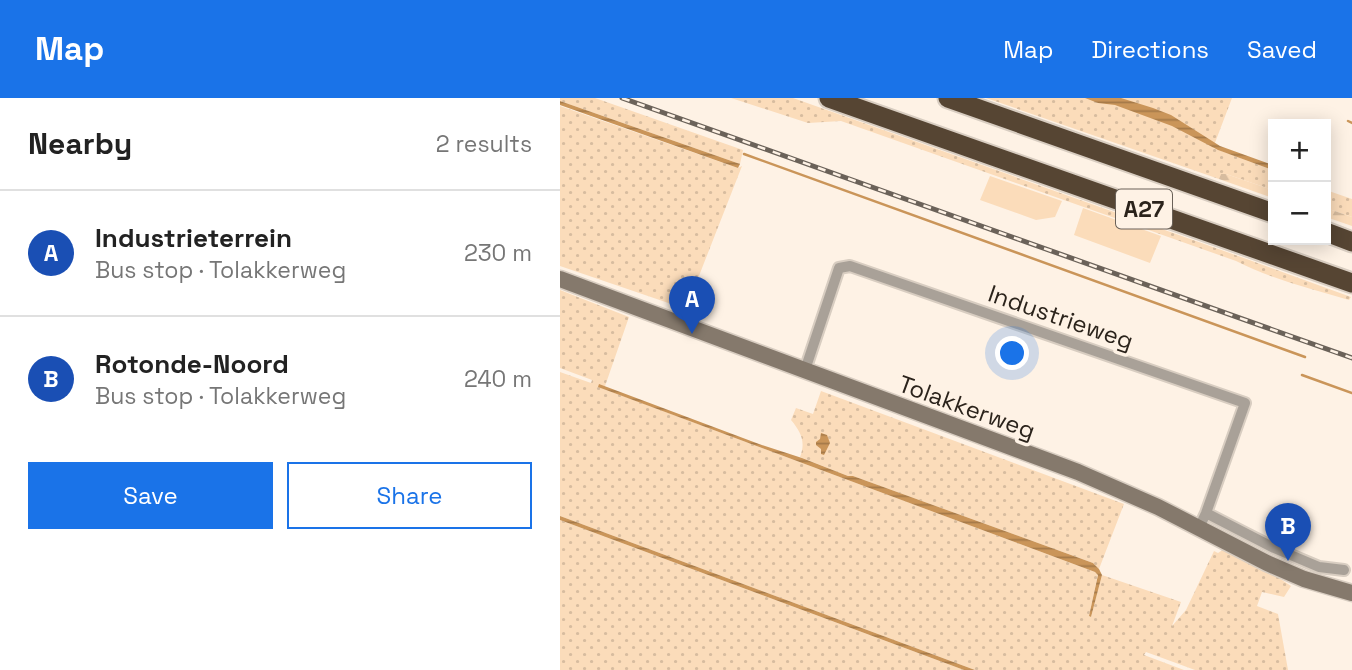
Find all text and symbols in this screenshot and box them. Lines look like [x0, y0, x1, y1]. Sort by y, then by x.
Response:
text: Map [35, 28, 104, 70]
text: Map [1003, 34, 1053, 65]
text: Directions [1091, 34, 1209, 65]
text: Saved [1247, 34, 1317, 65]
map controls [1268, 119, 1331, 245]
button: + [1268, 119, 1331, 182]
text: Nearby [28, 124, 132, 163]
text: 2 results [436, 129, 532, 159]
button: − [1268, 182, 1331, 245]
road number: A27 [1116, 190, 1172, 228]
text: Industrieterrein [95, 221, 292, 255]
text: A [44, 238, 58, 268]
text: 230 m [464, 238, 532, 268]
text: Bus stop · Tolakkerweg [95, 255, 346, 285]
pin: A [669, 276, 715, 334]
street label: Industrieweg [984, 278, 1138, 356]
your location [995, 336, 1029, 370]
text: Rotonde-Noord [95, 347, 289, 381]
text: B [43, 364, 59, 394]
text: 240 m [464, 364, 532, 394]
street label: Tolakkerweg [894, 368, 1040, 446]
text: Bus stop · Tolakkerweg [95, 381, 346, 411]
button: Save [28, 462, 273, 529]
button: Share [287, 462, 532, 529]
pin: B [1265, 503, 1311, 561]

